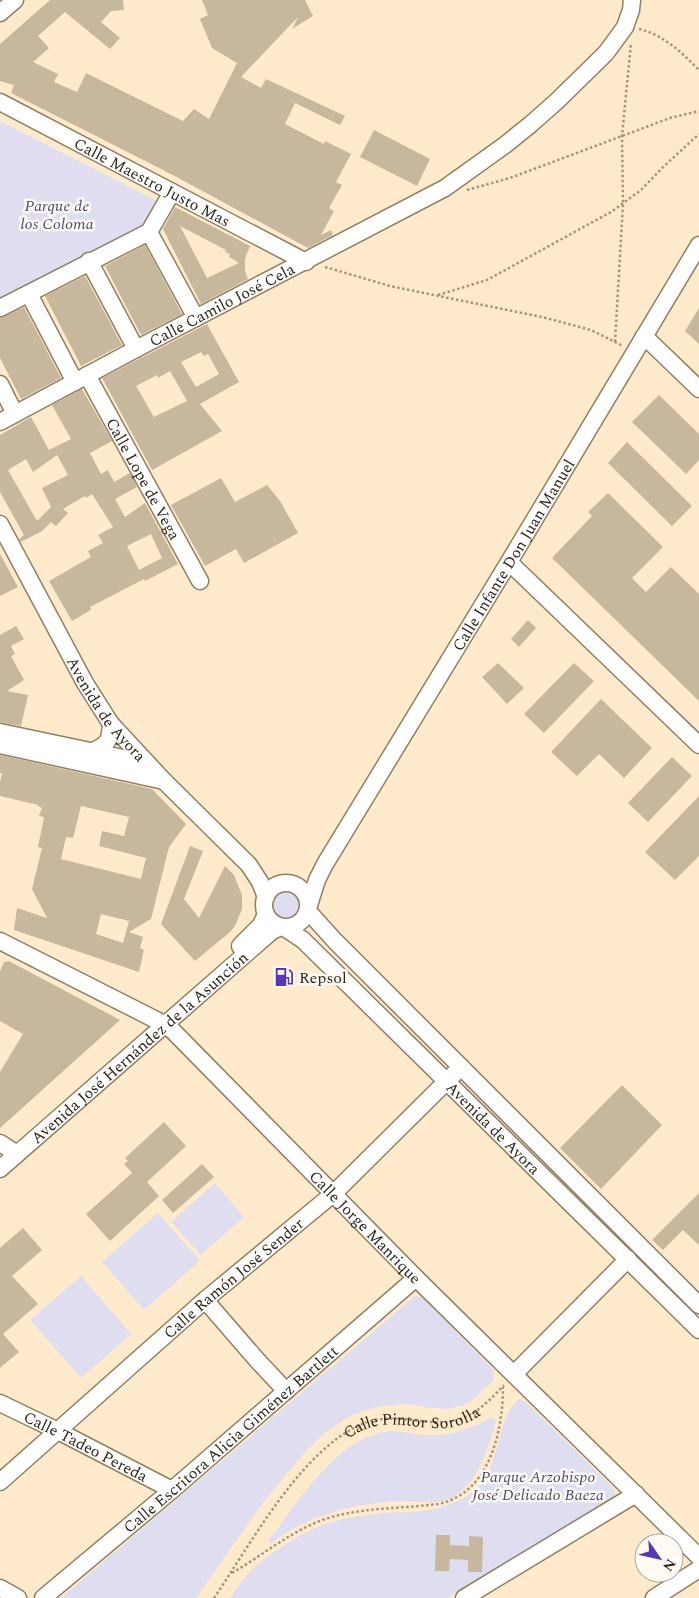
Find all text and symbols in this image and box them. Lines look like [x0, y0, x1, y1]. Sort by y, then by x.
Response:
street label: Calle Maestro Justo Mas [70, 132, 234, 233]
park label: Parque de los Coloma [20, 194, 94, 236]
street label: Calle Camilo José Cela [145, 257, 299, 353]
street label: Calle Lope de Vega [100, 413, 186, 545]
street label: Calle Infante Don Juan Manuel [446, 455, 581, 656]
street label: Avenida de Ayora [60, 653, 151, 768]
street label: Avenida José Hernández de la Asunción [26, 946, 254, 1150]
fuel station icon: Repsol [273, 966, 295, 988]
place label: Repsol [299, 966, 347, 990]
street label: Avenida de Ayora [440, 1076, 546, 1181]
street label: Calle Jorge Manrique [303, 1165, 427, 1290]
street label: Calle Ramón José Sender [158, 1212, 309, 1345]
street label: Calle Escritora Alicia Giménez Bartlett [118, 1339, 344, 1539]
street label: Calle Pintor Sorolla [339, 1400, 485, 1445]
street label: Calle Tadeo Pereda [19, 1405, 152, 1489]
park label: Parque Arzobispo José Delicado Baeza [471, 1465, 604, 1507]
north arrow [634, 1533, 684, 1583]
text: N [657, 1554, 681, 1576]

